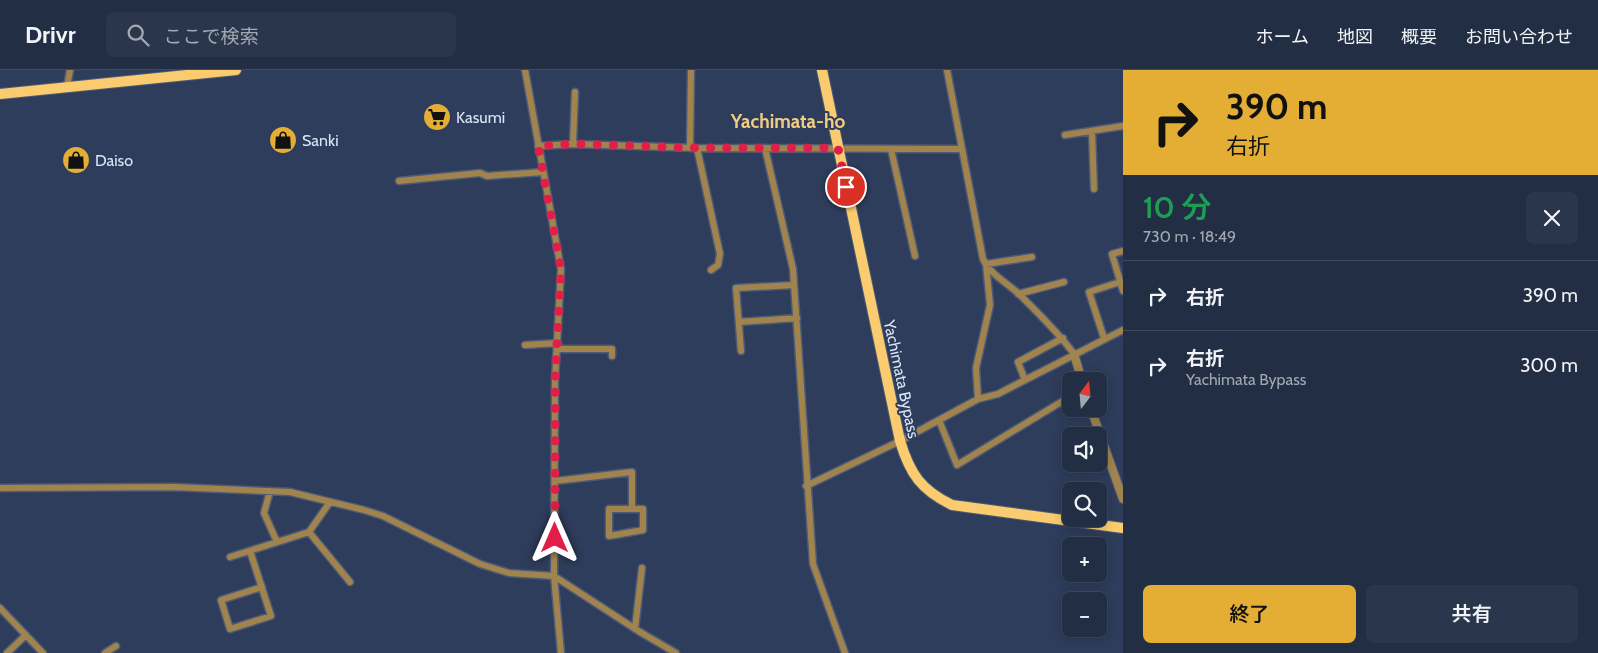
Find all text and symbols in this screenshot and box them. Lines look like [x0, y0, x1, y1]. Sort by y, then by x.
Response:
search box [106, 12, 456, 57]
text: Drivr [25, 20, 76, 49]
icon: search [124, 21, 152, 49]
text: ここで検索 [164, 25, 259, 48]
text: ホーム [1256, 26, 1309, 48]
text: 地図 [1337, 26, 1373, 48]
text: 概要 [1401, 26, 1437, 48]
text: お問い合わせ [1465, 26, 1573, 48]
text: 390 m [1226, 85, 1328, 128]
icon: right [1143, 90, 1208, 155]
supermarket icon: Kasumi [422, 102, 452, 132]
place label: Kasumi [456, 108, 505, 127]
district label: Yachimata-ho [730, 110, 845, 133]
shop icon: Sanki [268, 125, 298, 155]
place label: Sanki [302, 131, 339, 150]
text: 右折 [1226, 133, 1270, 160]
shop icon: Daiso [61, 145, 91, 175]
place label: Daiso [95, 151, 133, 170]
pin [825, 166, 867, 208]
icon: arrive [832, 173, 860, 201]
text: 10 分 [1143, 189, 1211, 226]
button: close [1526, 192, 1578, 244]
text: 730 m · 18:49 [1143, 227, 1236, 246]
icon: right [1143, 282, 1171, 310]
text: 390 m [1523, 284, 1578, 307]
text: 右折 [1186, 286, 1224, 309]
street label: Yachimata Bypass [879, 317, 923, 440]
text: 右折 [1186, 347, 1224, 370]
icon: right [1143, 352, 1171, 380]
text: 300 m [1520, 354, 1578, 377]
text: Yachimata Bypass [1186, 370, 1306, 389]
north arrow [1062, 372, 1108, 418]
map controls [1062, 372, 1107, 637]
button: sound [1062, 427, 1107, 472]
button: search [1062, 482, 1107, 527]
position arrow [528, 511, 580, 563]
button: + [1062, 537, 1107, 582]
button: 終了 [1143, 585, 1356, 643]
button: 共有 [1366, 585, 1578, 643]
button: − [1062, 592, 1107, 637]

